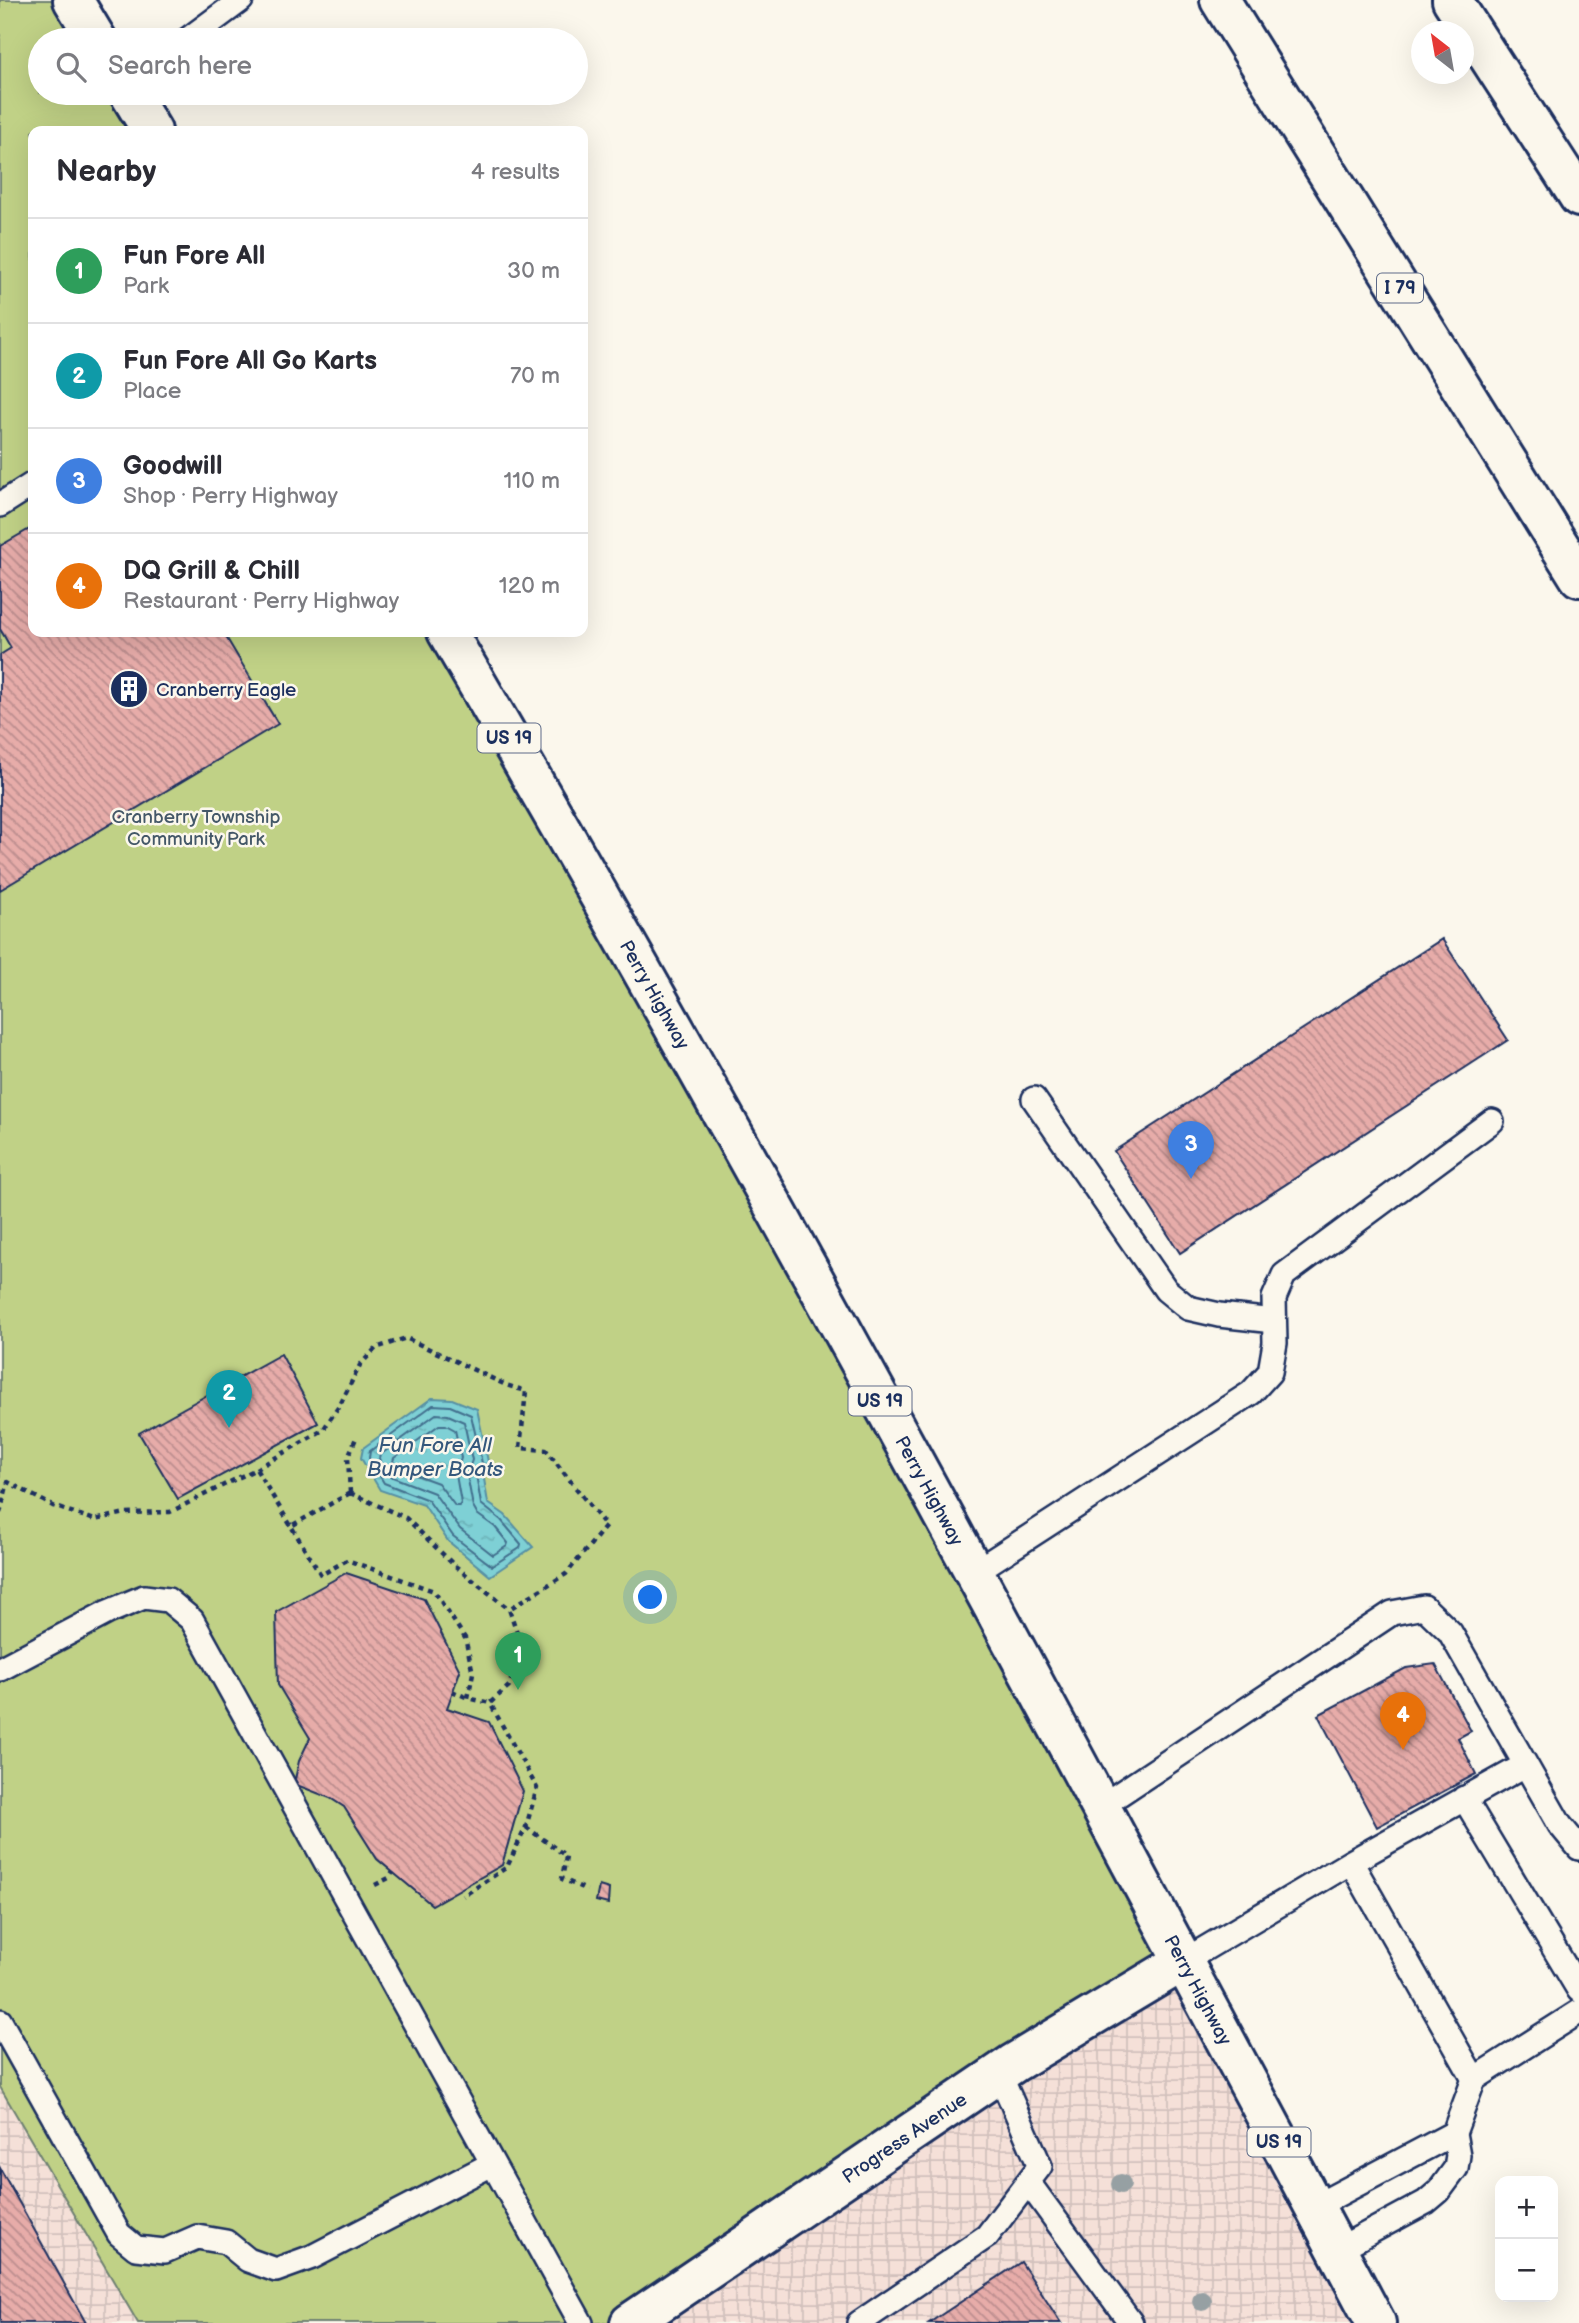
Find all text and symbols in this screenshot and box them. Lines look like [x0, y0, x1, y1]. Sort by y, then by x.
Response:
north arrow [1411, 21, 1474, 84]
search box [28, 28, 588, 105]
icon: search [52, 48, 90, 86]
text: Search here [108, 51, 252, 82]
text: Nearby [56, 154, 156, 190]
text: 4 results [471, 158, 560, 186]
text: Fun Fore All [123, 241, 265, 272]
text: 1 [74, 257, 84, 285]
text: 30 m [507, 257, 560, 285]
text: Park [123, 272, 169, 300]
road number: I 79 [1377, 274, 1423, 302]
text: Fun Fore All Go Karts [123, 346, 377, 377]
text: 2 [72, 362, 86, 390]
text: 70 m [510, 362, 560, 390]
text: Place [123, 377, 181, 405]
text: Goodwill [123, 451, 223, 482]
text: 3 [72, 467, 86, 495]
text: 110 m [503, 467, 560, 495]
text: Shop · Perry Highway [123, 482, 338, 510]
text: DQ Grill & Chill [123, 556, 300, 587]
text: 4 [72, 572, 86, 600]
text: 120 m [499, 572, 560, 600]
text: Restaurant · Perry Highway [123, 587, 399, 615]
building icon: Cranberry Eagle [108, 668, 150, 710]
place label: Cranberry Eagle [156, 679, 296, 702]
road number: US 19 [477, 724, 540, 752]
park label: Cranberry Township Community Park [111, 806, 281, 851]
street label: Perry Highway [614, 937, 694, 1054]
pin: 3 [1168, 1121, 1214, 1179]
pin: 2 [206, 1370, 252, 1428]
road number: US 19 [848, 1386, 912, 1416]
street label: Perry Highway [889, 1432, 968, 1550]
water label: Fun Fore All Bumper Boats [367, 1433, 504, 1482]
your location [633, 1580, 667, 1614]
pin: 1 [495, 1632, 541, 1690]
pin: 4 [1380, 1692, 1426, 1750]
street label: Perry Highway [1159, 1932, 1236, 2050]
street label: Progress Avenue [838, 2088, 972, 2189]
road number: US 19 [1248, 2128, 1310, 2156]
map controls [1495, 2176, 1558, 2302]
button: + [1495, 2176, 1558, 2239]
button: − [1495, 2239, 1558, 2302]

